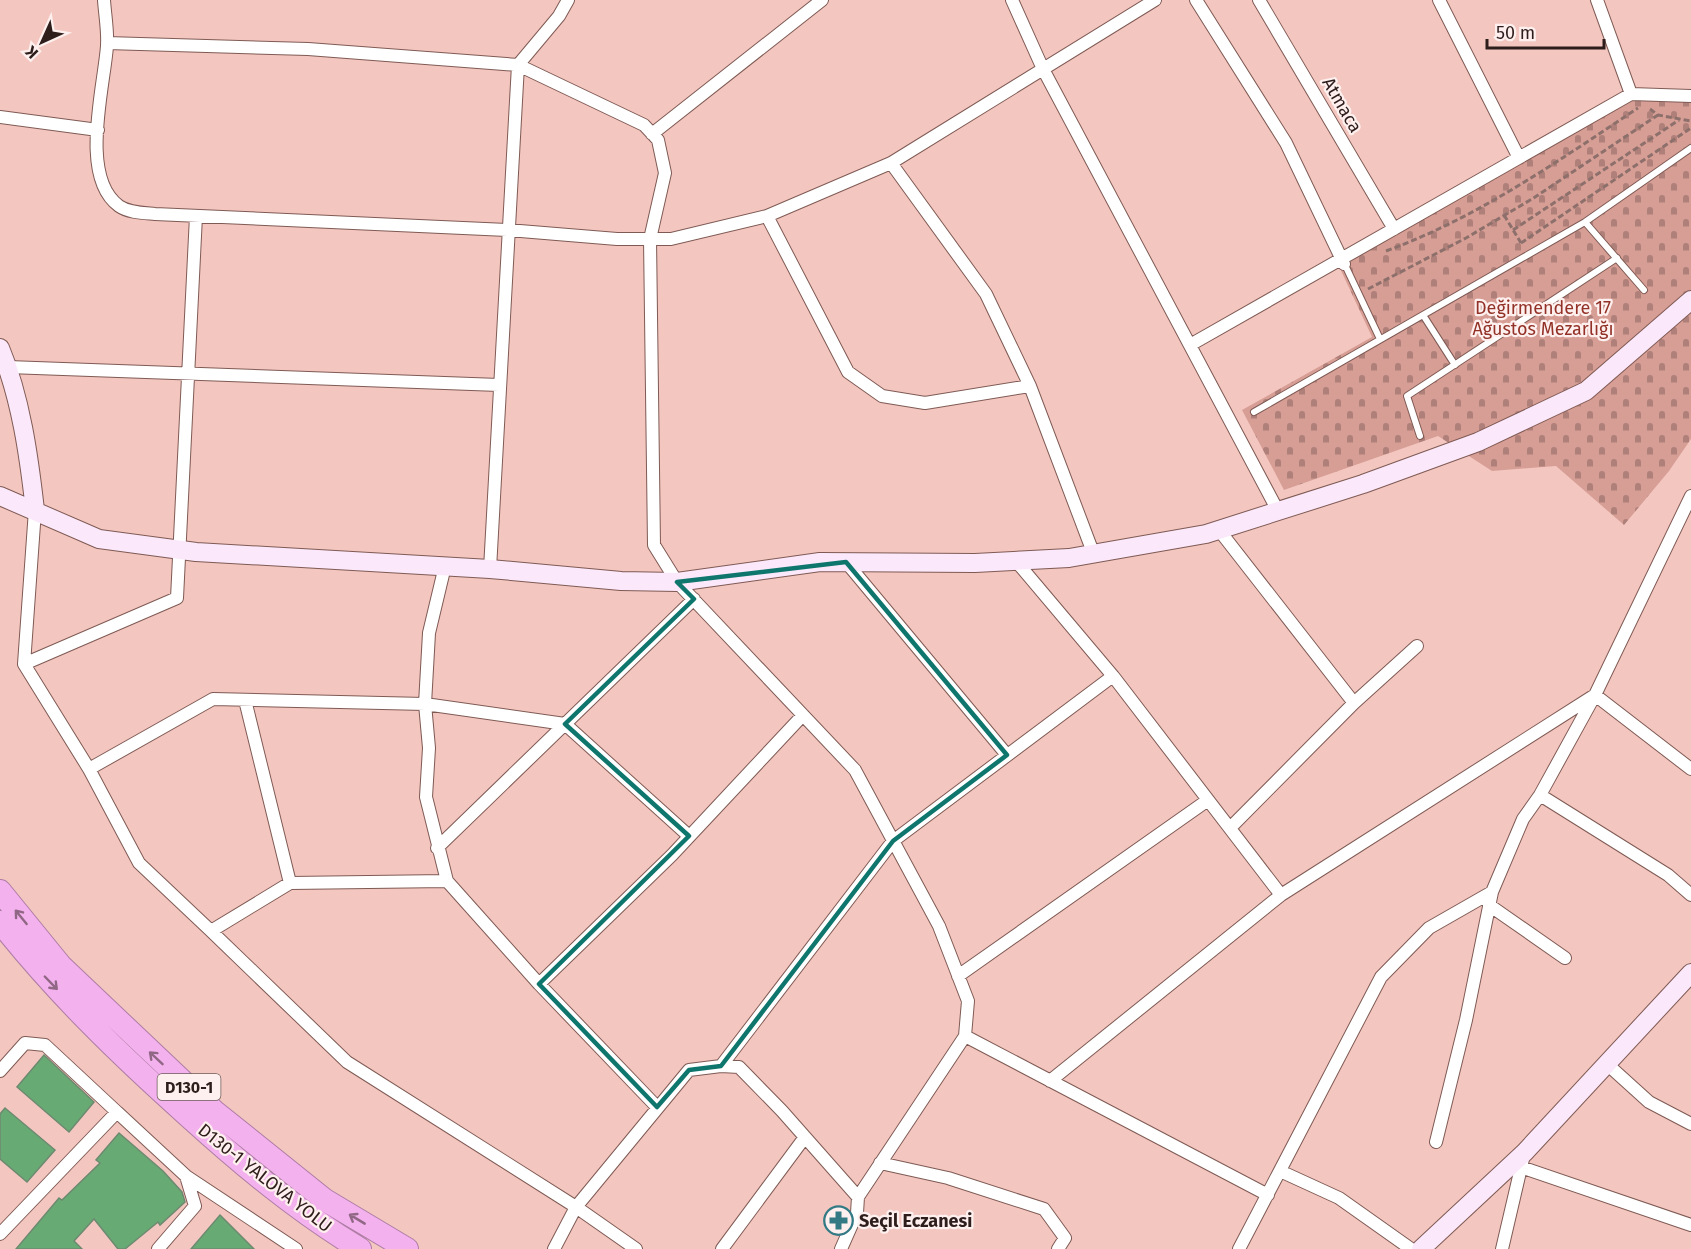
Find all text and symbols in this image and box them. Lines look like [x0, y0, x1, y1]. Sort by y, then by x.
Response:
north arrow [12, 12, 72, 72]
scale bar [1487, 12, 1604, 50]
text: 50 m [1496, 22, 1535, 44]
text: K [21, 41, 42, 63]
street label: Atmaca [1317, 73, 1367, 137]
park label: Değirmendere 17 Ağustos Mezarlığı [1472, 297, 1614, 340]
one-way arrow [15, 909, 28, 925]
one-way arrow [43, 976, 58, 991]
one-way arrow [149, 1050, 164, 1065]
road number: D130-1 [158, 1074, 220, 1100]
street label: D130-1 YALOVA YOLU [194, 1119, 336, 1237]
pharmacy icon: Seçil Eczanesi [822, 1205, 854, 1237]
place label: Seçil Eczanesi [859, 1210, 972, 1232]
one-way arrow [349, 1213, 366, 1225]

